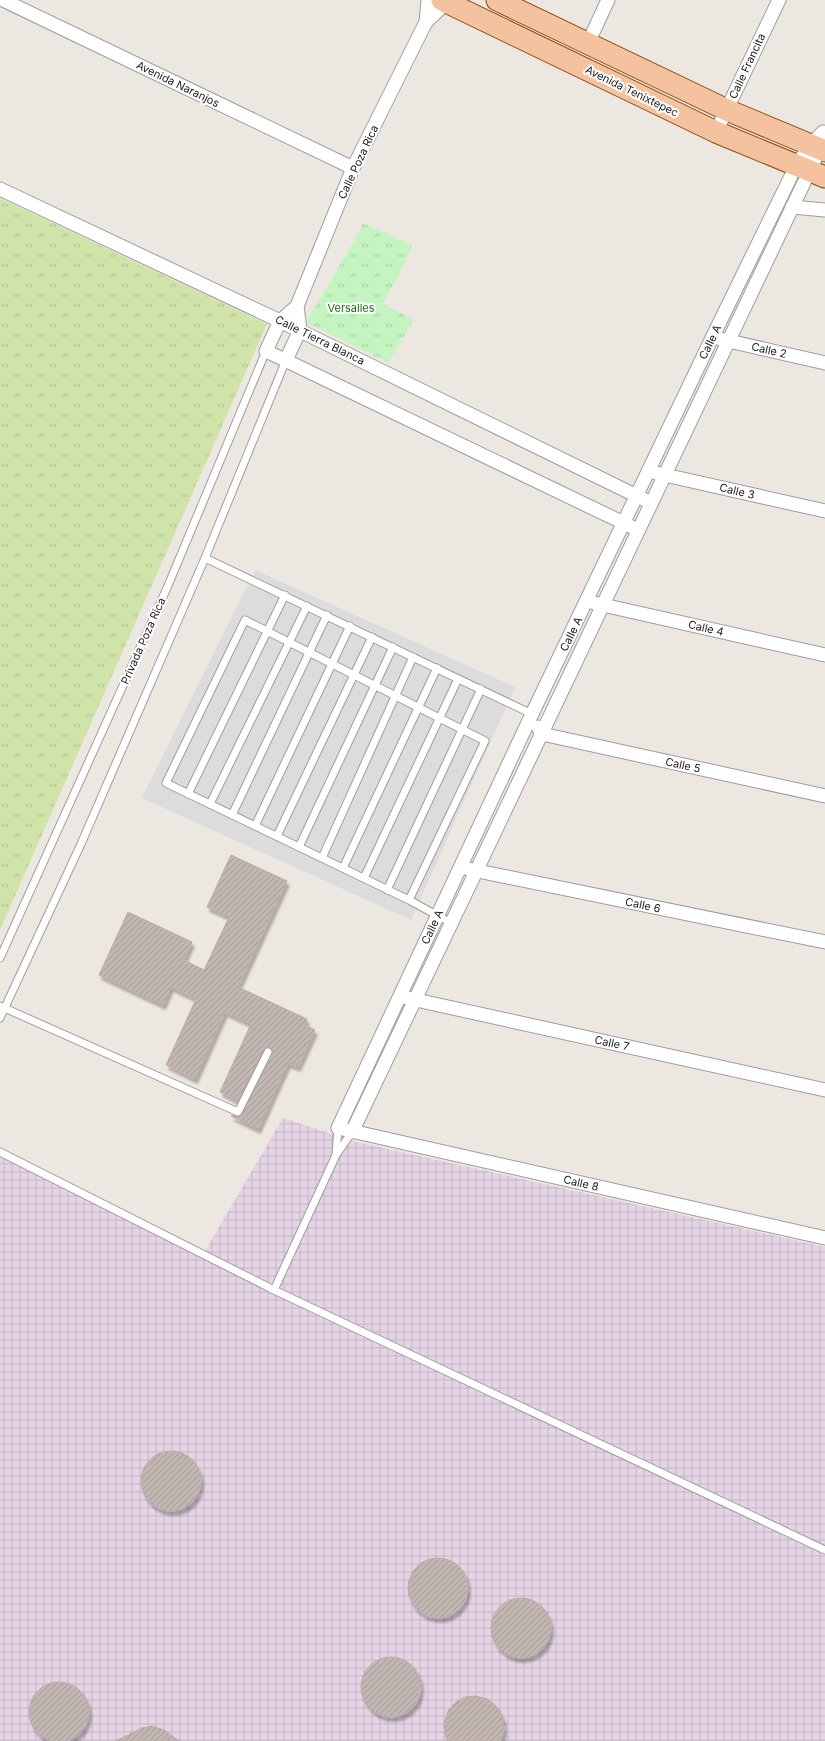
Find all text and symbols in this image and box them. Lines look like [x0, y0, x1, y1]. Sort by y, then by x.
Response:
street label: Calle Francita [726, 31, 768, 101]
street label: Avenida Naranjos [134, 58, 222, 110]
street label: Avenida Tenixtepec [583, 62, 681, 120]
street label: Calle Poza Rica [335, 123, 381, 201]
park label: Versalles [327, 301, 375, 315]
street label: Calle Tierra Blanca [273, 312, 367, 368]
street label: Calle A [696, 322, 725, 362]
street label: Calle 2 [750, 339, 788, 361]
street label: Calle 3 [718, 480, 756, 502]
street label: Privada Poza Rica [118, 596, 168, 686]
street label: Calle A [557, 614, 586, 654]
street label: Calle 4 [687, 617, 725, 639]
street label: Calle 5 [664, 754, 702, 776]
street label: Calle 6 [624, 894, 662, 916]
street label: Calle A [418, 907, 446, 947]
street label: Calle 7 [593, 1032, 631, 1054]
street label: Calle 8 [562, 1172, 600, 1194]

